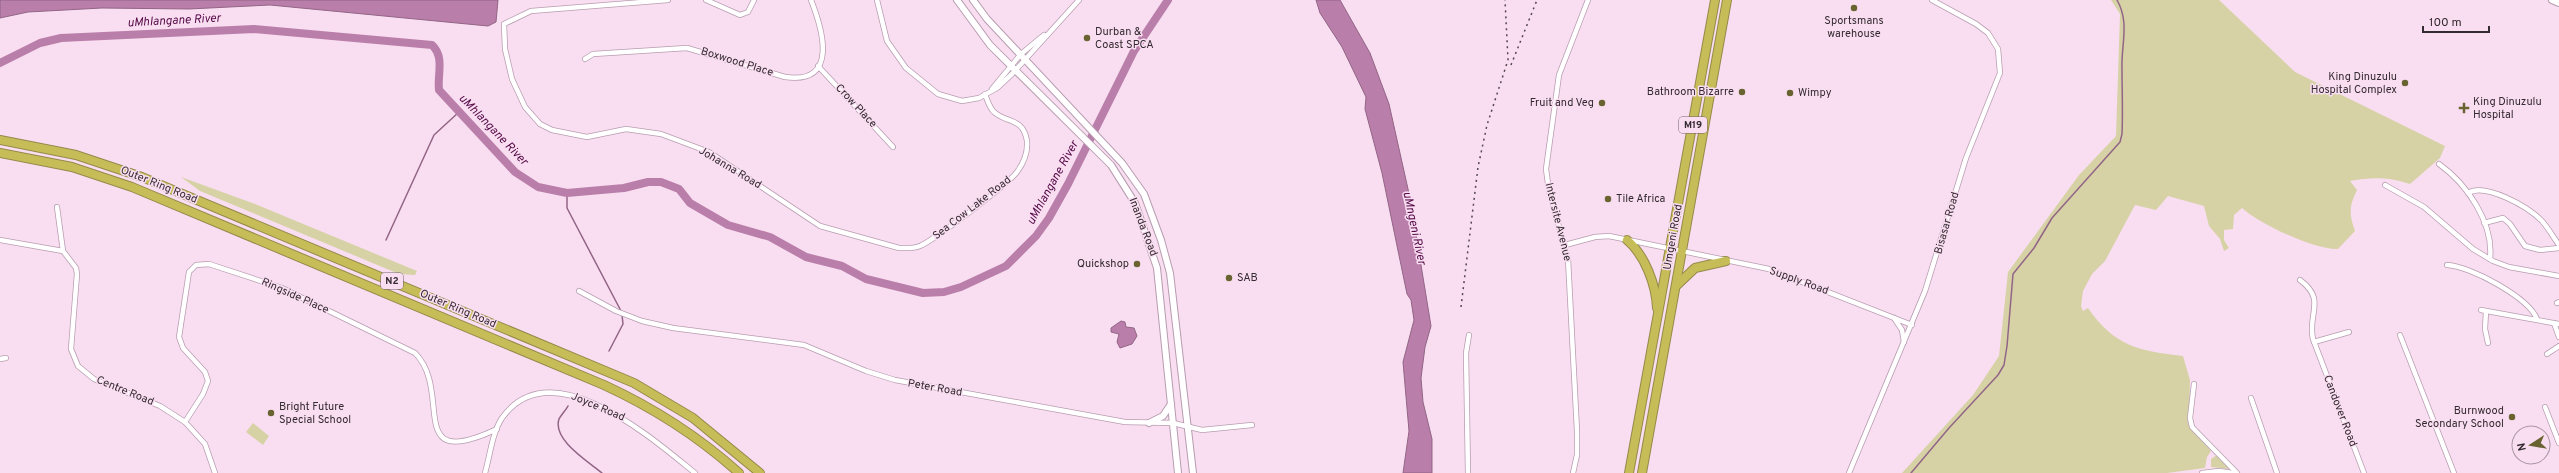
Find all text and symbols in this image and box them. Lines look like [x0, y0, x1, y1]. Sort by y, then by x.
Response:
marker: Sportsmans warehouse [1849, 3, 1859, 13]
scale bar [2423, 8, 2489, 34]
water label: uMhlangane River [127, 10, 223, 31]
place label: Sportsmans warehouse [1824, 14, 1884, 41]
text: 100 m [2429, 15, 2462, 31]
place label: Durban & Coast SPCA [1095, 25, 1154, 52]
marker: Durban & Coast SPCA [1082, 33, 1092, 43]
street label: Boxwood Place [699, 44, 775, 80]
place label: King Dinuzulu Hospital Complex [2311, 70, 2397, 97]
marker: King Dinuzulu Hospital Complex [2400, 78, 2410, 88]
street label: Crow Place [832, 81, 880, 131]
place label: Bathroom Bizarre [1647, 85, 1734, 99]
place label: Wimpy [1798, 86, 1832, 100]
marker: Bathroom Bizarre [1737, 87, 1747, 97]
marker: Wimpy [1785, 88, 1795, 98]
water label: uMhlangane River [455, 91, 532, 170]
place label: King Dinuzulu Hospital [2473, 95, 2542, 122]
place label: Fruit and Veg [1530, 96, 1594, 110]
marker: Fruit and Veg [1597, 98, 1607, 108]
marker: King Dinuzulu Hospital [2458, 102, 2470, 114]
road number: M19 [1679, 117, 1707, 133]
water label: uMhlangane River [1023, 137, 1083, 228]
street label: Johanna Road [696, 144, 764, 192]
street label: Outer Ring Road [118, 163, 200, 207]
street label: Sea Cow Lake Road [930, 173, 1014, 243]
street label: Intersite Avenue [1542, 181, 1575, 263]
water label: uMngeni River [1398, 190, 1430, 268]
street label: Bisasar Road [1931, 190, 1963, 256]
place label: Tile Africa [1616, 192, 1666, 206]
marker: Tile Africa [1603, 194, 1613, 204]
street label: Inanda Road [1125, 196, 1161, 258]
street label: Umgeni Road [1660, 203, 1686, 271]
place label: Quickshop [1077, 257, 1129, 271]
marker: Quickshop [1132, 259, 1142, 269]
street label: Supply Road [1767, 264, 1831, 298]
place label: SAB [1237, 271, 1258, 285]
road number: N2 [381, 273, 403, 289]
marker: SAB [1224, 273, 1234, 283]
street label: Ringside Place [259, 275, 331, 317]
street label: Outer Ring Road [418, 287, 498, 331]
street label: Centre Road [94, 373, 156, 409]
street label: Candover Road [2320, 373, 2360, 449]
street label: Peter Road [907, 376, 963, 400]
street label: Joyce Road [569, 389, 627, 425]
place label: Bright Future Special School [279, 400, 351, 427]
place label: Burnwood Secondary School [2415, 404, 2504, 431]
marker: Bright Future Special School [266, 408, 276, 418]
marker: Burnwood Secondary School [2507, 412, 2517, 422]
north arrow [2511, 425, 2551, 465]
text: N [2515, 442, 2530, 452]

